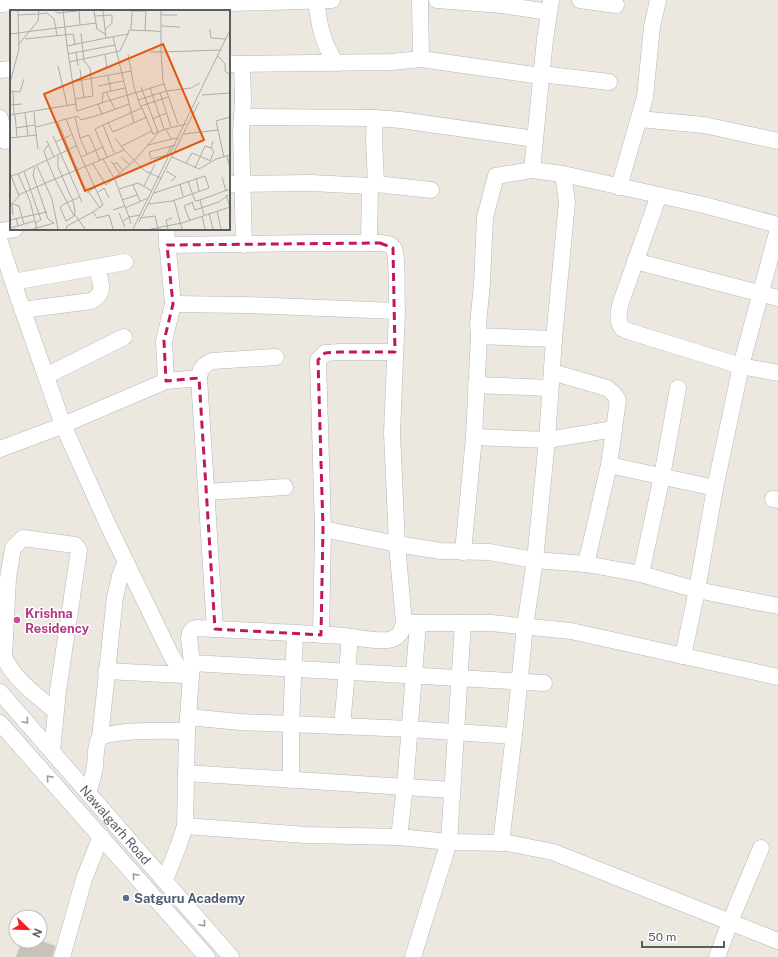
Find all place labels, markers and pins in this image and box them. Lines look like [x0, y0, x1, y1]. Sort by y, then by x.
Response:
place label: Krishna Residency [25, 606, 90, 636]
marker: Krishna Residency [12, 615, 22, 625]
place label: Satguru Academy [134, 891, 246, 906]
marker: Satguru Academy [121, 893, 131, 903]

